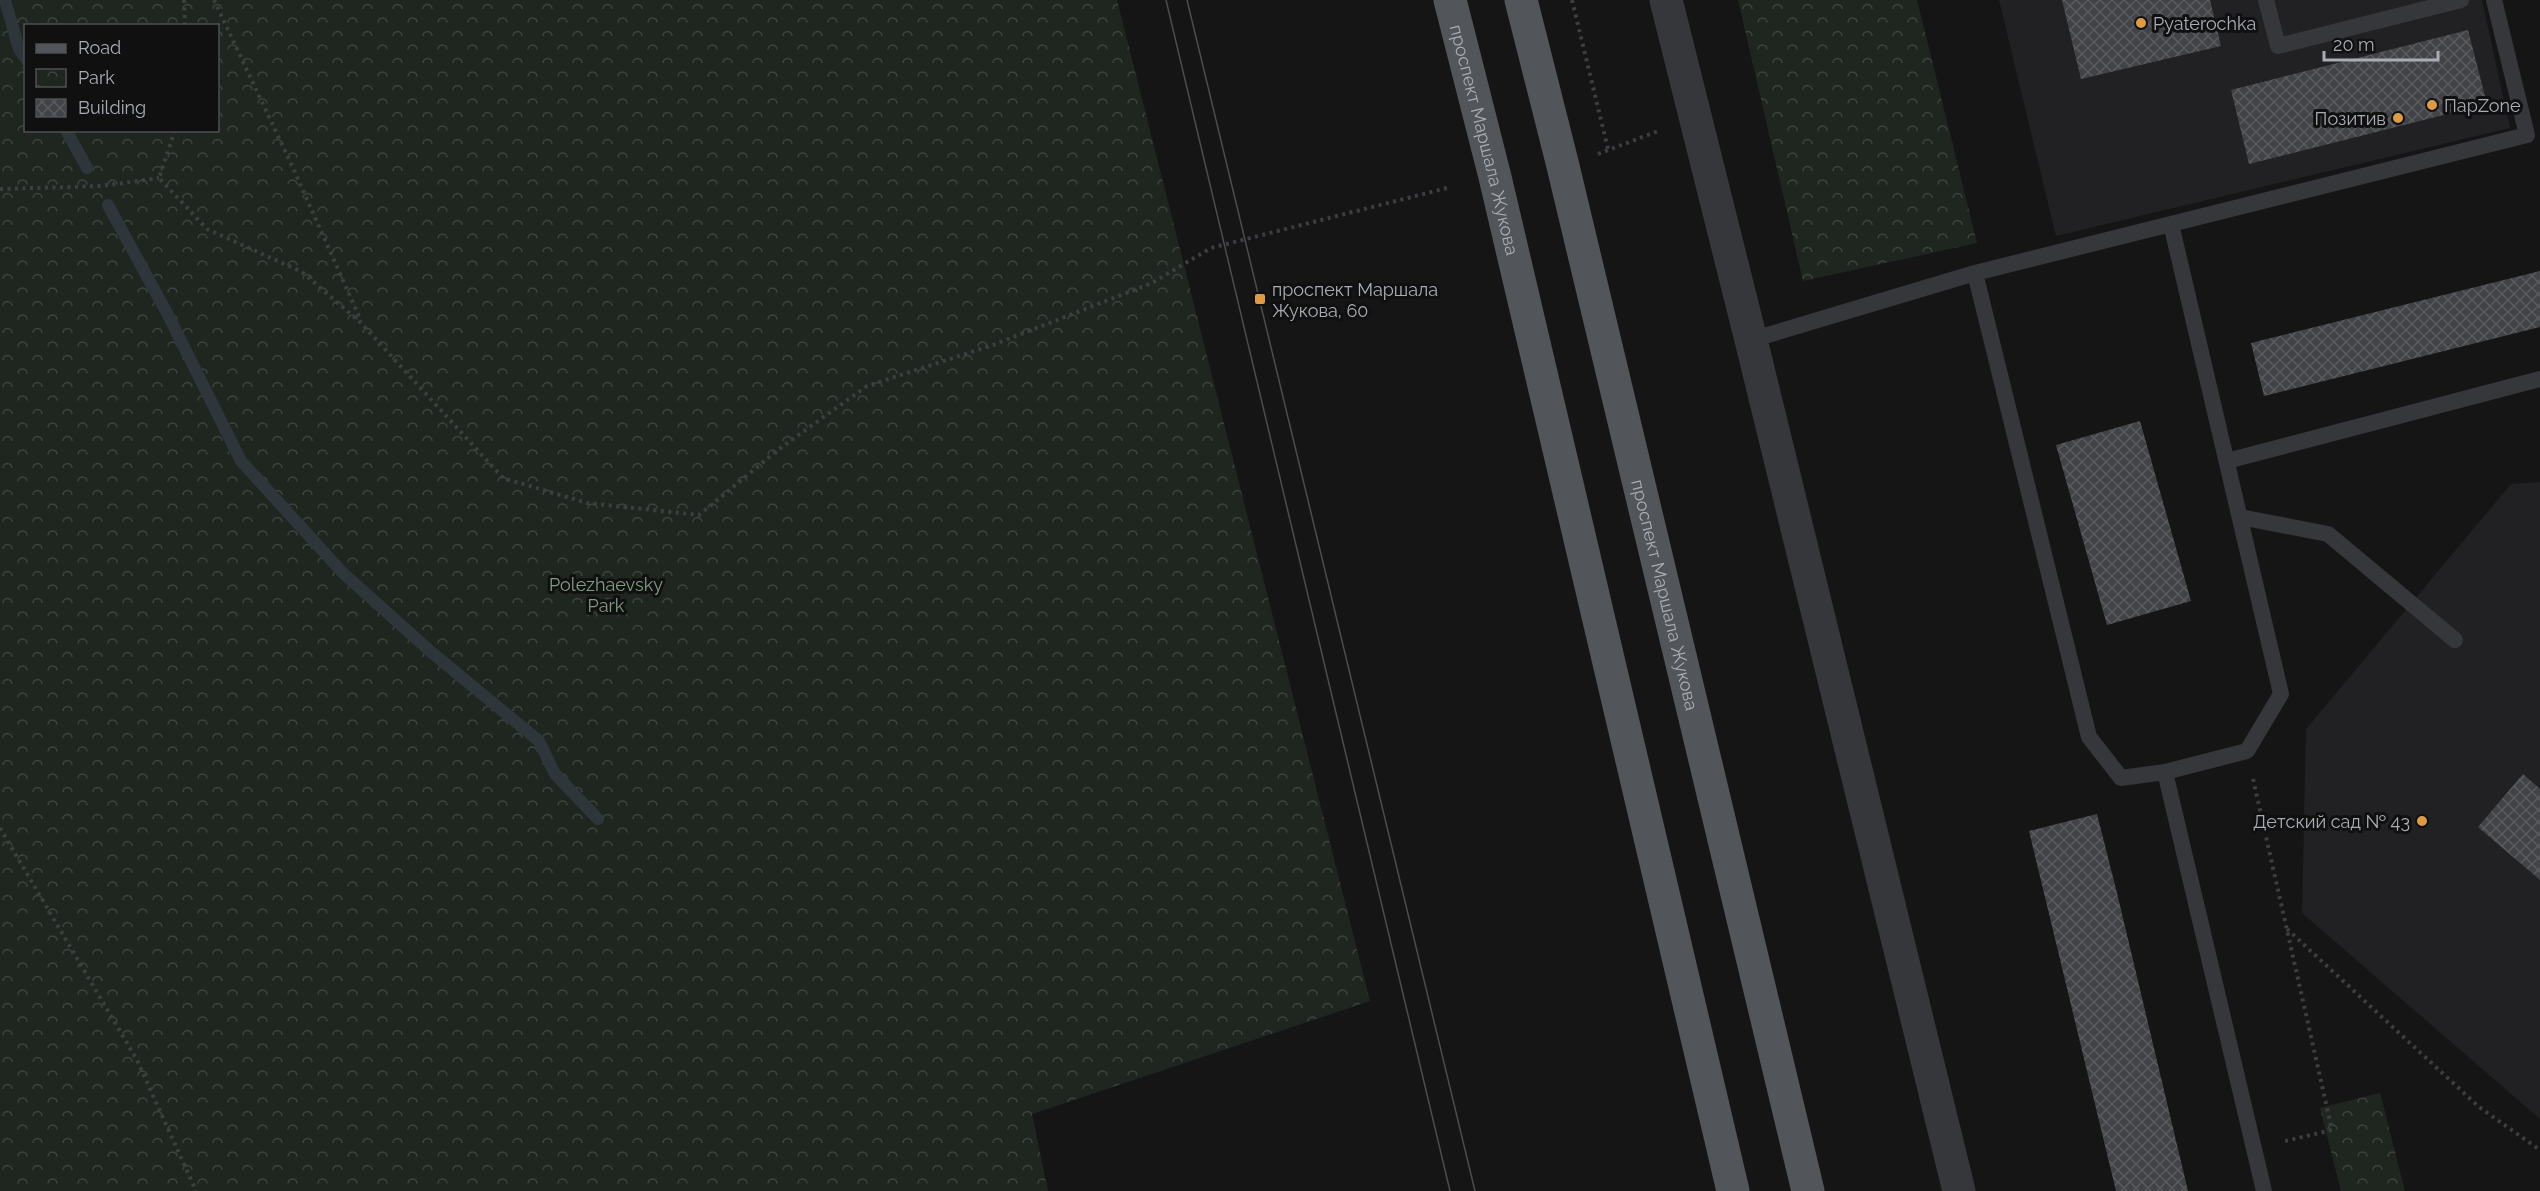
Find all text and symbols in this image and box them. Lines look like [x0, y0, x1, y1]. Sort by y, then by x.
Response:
place label: Pyaterochka [2153, 13, 2256, 34]
marker: Pyaterochka [2134, 16, 2148, 30]
street label: проспект Маршала Жукова [1446, 22, 1523, 257]
legend [24, 24, 219, 132]
scale bar [2324, 24, 2438, 62]
text: 20 m [2333, 34, 2375, 55]
text: Road [78, 37, 121, 58]
text: Park [78, 67, 115, 88]
place label: ПарZone [2444, 95, 2521, 116]
text: Building [78, 97, 146, 118]
marker: ПарZone [2425, 98, 2439, 112]
place label: Позитив [2315, 108, 2386, 129]
marker: Позитив [2391, 111, 2405, 125]
place label: проспект Маршала Жукова, 60 [1272, 279, 1438, 321]
marker: проспект Маршала Жукова, 60 [1253, 292, 1267, 306]
street label: проспект Маршала Жукова [1628, 477, 1703, 712]
park label: Polezhaevsky Park [549, 574, 663, 616]
place label: Детский сад № 43 [2253, 811, 2410, 832]
marker: Детский сад № 43 [2415, 814, 2429, 828]

